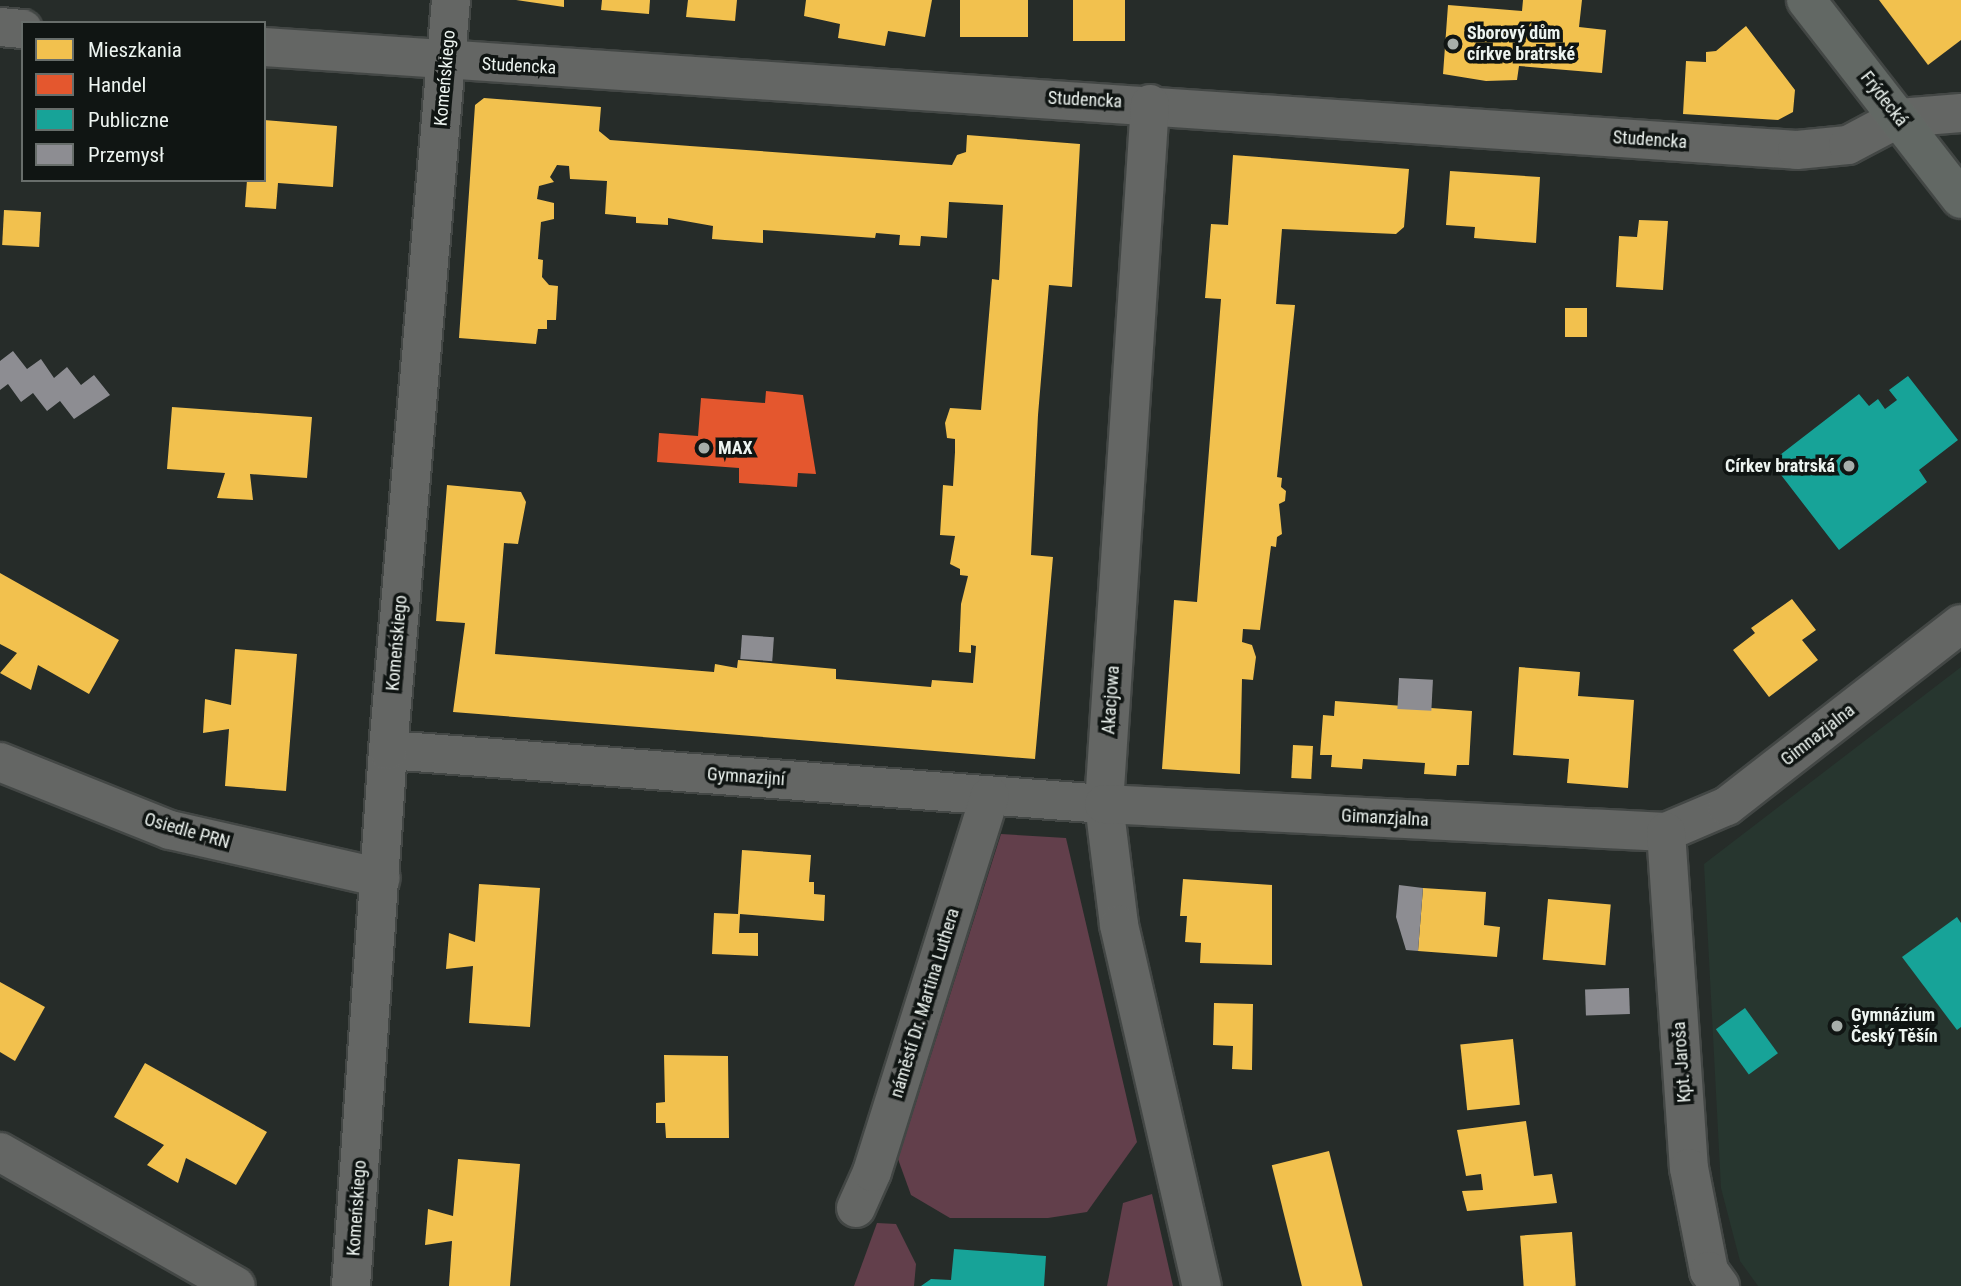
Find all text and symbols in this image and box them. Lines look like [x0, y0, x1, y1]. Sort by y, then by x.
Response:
legend [21, 21, 266, 182]
place label: Sborový dům církve bratrské [1467, 23, 1575, 66]
street label: Komeńskiego [430, 29, 460, 127]
marker: Sborový dům církve bratrské [1445, 36, 1461, 52]
text: Mieszkania [88, 38, 182, 62]
street label: Studencka [481, 53, 557, 79]
street label: Frýdecká [1856, 67, 1912, 131]
text: Handel [88, 73, 146, 97]
street label: Studencka [1047, 87, 1123, 113]
text: Publiczne [88, 108, 169, 132]
street label: Studencka [1612, 127, 1688, 153]
text: Przemysł [88, 143, 164, 167]
place label: MAX [718, 437, 753, 459]
marker: MAX [696, 440, 712, 456]
place label: Církev bratrská [1725, 455, 1835, 477]
marker: Církev bratrská [1841, 458, 1857, 474]
street label: Komeńskiego [382, 594, 412, 692]
street label: Akacjowa [1098, 665, 1124, 735]
street label: Gimnazjalna [1777, 699, 1859, 771]
street label: Gymnazijní [706, 764, 786, 790]
street label: Gimanzjalna [1341, 805, 1429, 831]
street label: Osiedle PRN [142, 809, 232, 853]
street label: náměstí Dr. Martina Luthera [886, 906, 964, 1100]
place label: Gymnázium Český Těšín [1851, 1005, 1938, 1048]
marker: Gymnázium Český Těšín [1829, 1018, 1845, 1034]
street label: Kpt. Jaroša [1668, 1021, 1696, 1103]
street label: Komeńskiego [343, 1159, 371, 1257]

